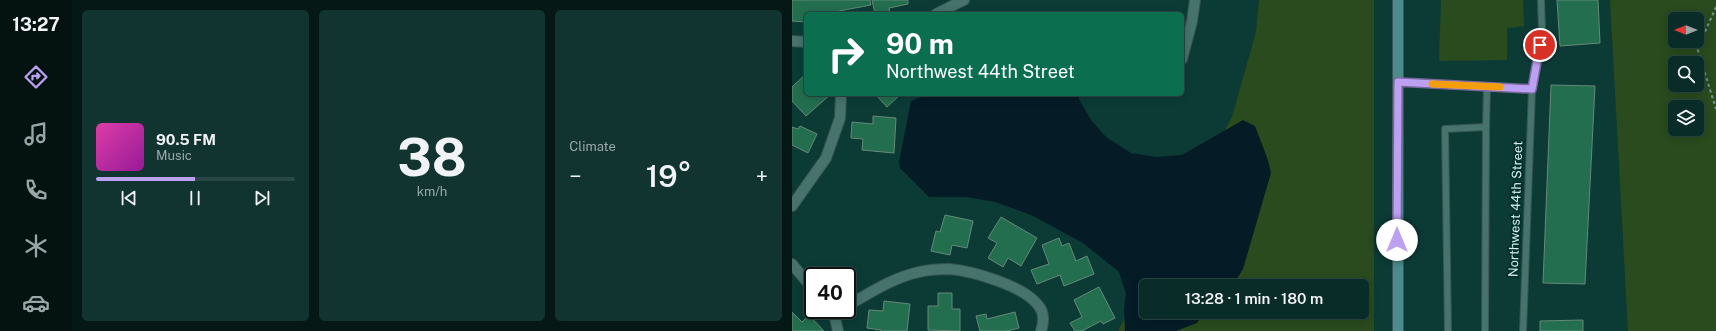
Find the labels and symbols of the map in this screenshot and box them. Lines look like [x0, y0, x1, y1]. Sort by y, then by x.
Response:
north arrow [1668, 12, 1704, 48]
pin [1523, 28, 1557, 62]
street label: Northwest 44th Street [1506, 141, 1525, 277]
position arrow [1376, 219, 1418, 261]
speed limit sign: 40 [804, 267, 856, 319]

